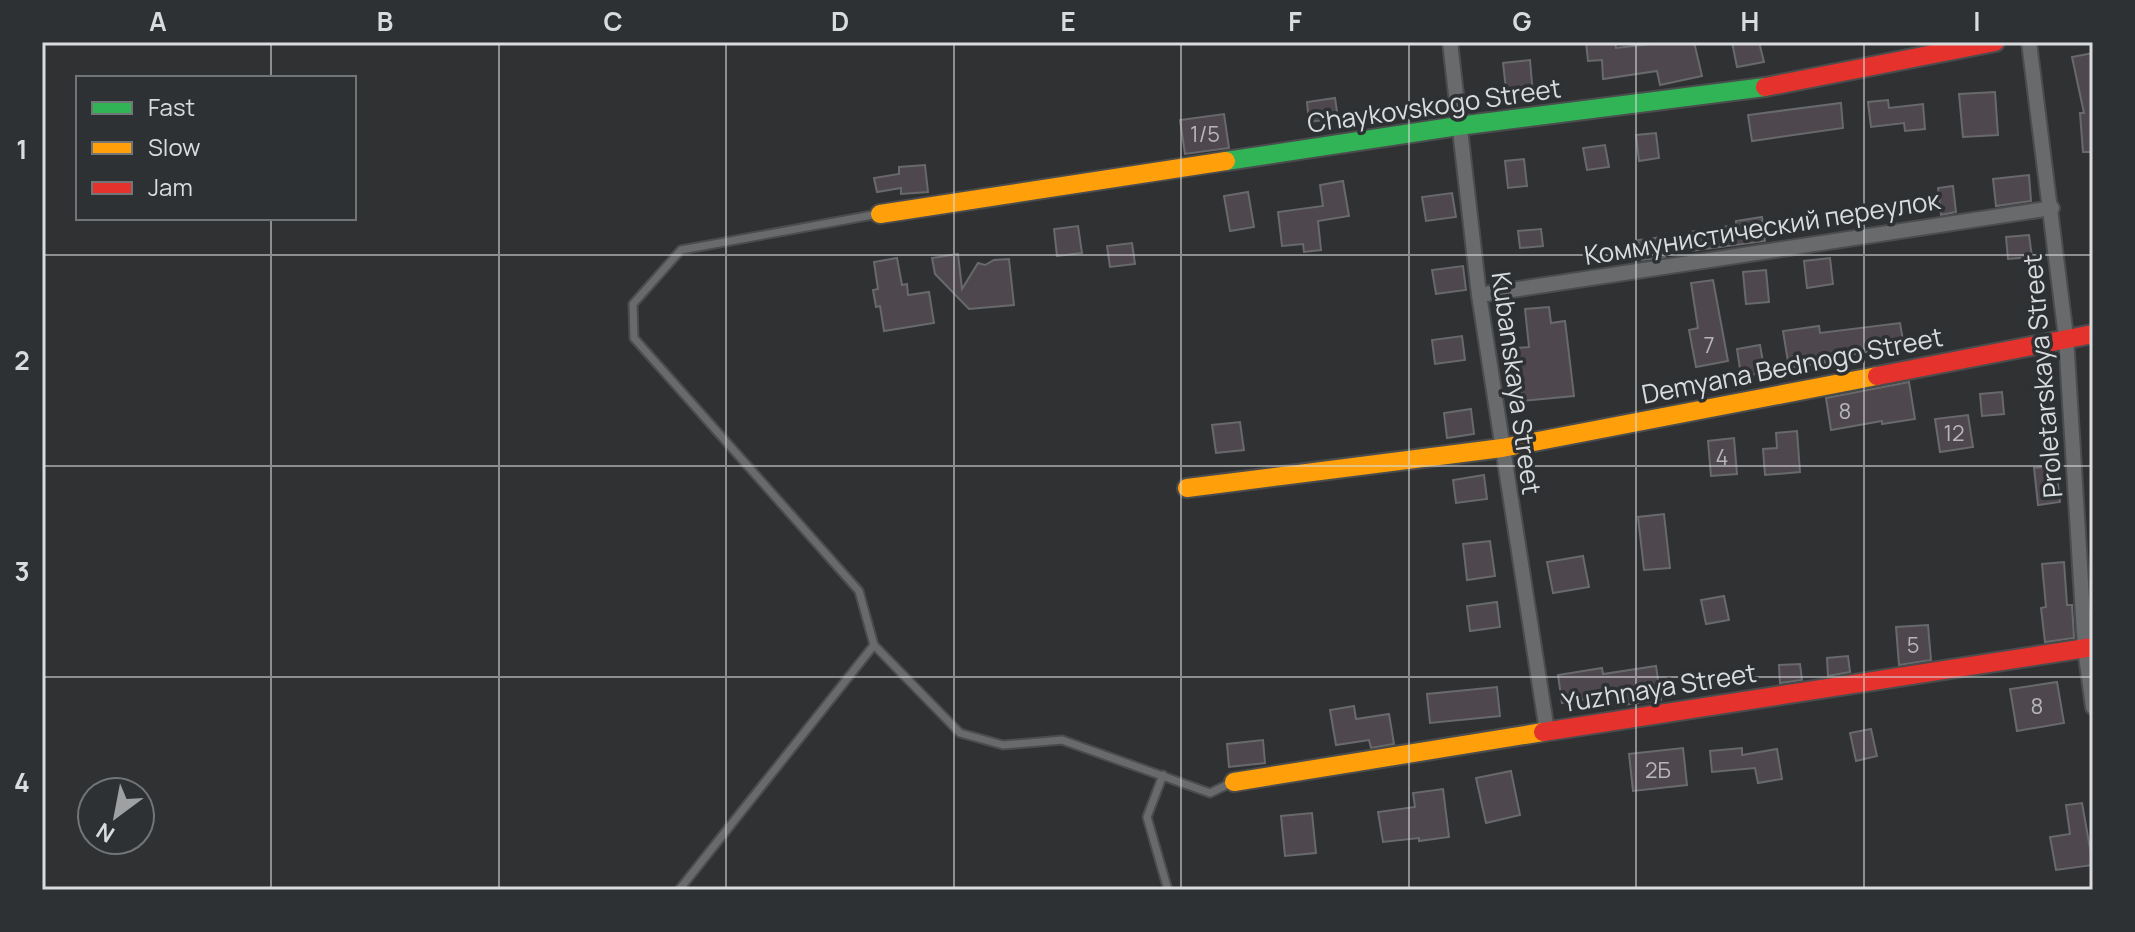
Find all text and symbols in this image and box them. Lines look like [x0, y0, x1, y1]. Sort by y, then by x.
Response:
text: A [149, 3, 167, 39]
text: B [377, 3, 393, 39]
text: C [603, 3, 623, 39]
text: D [831, 3, 849, 39]
text: E [1060, 3, 1076, 39]
text: F [1288, 3, 1302, 39]
text: G [1512, 3, 1532, 39]
text: H [1741, 3, 1759, 39]
text: I [1973, 3, 1981, 39]
street label: Chaykovskogo Street [1305, 69, 1563, 141]
legend [76, 76, 356, 220]
text: Fast [148, 90, 195, 123]
house number: 1/5 [1190, 119, 1220, 149]
text: Slow [148, 130, 201, 163]
text: 1 [16, 131, 28, 167]
text: Jam [148, 170, 193, 203]
street label: Коммунистический переулок [1582, 181, 1944, 273]
street label: Proletarskaya Street [2013, 253, 2071, 499]
street label: Kubanskaya Street [1484, 269, 1550, 497]
street label: Demyana Bednogo Street [1638, 318, 1946, 412]
house number: 7 [1703, 330, 1715, 360]
text: 2 [14, 342, 30, 378]
house number: 8 [1839, 396, 1851, 426]
house number: 12 [1943, 418, 1965, 448]
house number: 4 [1716, 442, 1728, 472]
text: 3 [14, 553, 30, 589]
house number: 5 [1907, 630, 1919, 660]
street label: Yuzhnaya Street [1559, 654, 1759, 720]
house number: 8 [2031, 691, 2043, 721]
house number: 2Б [1645, 755, 1671, 785]
text: 4 [14, 764, 30, 800]
north arrow [76, 776, 156, 856]
text: N [91, 816, 120, 850]

